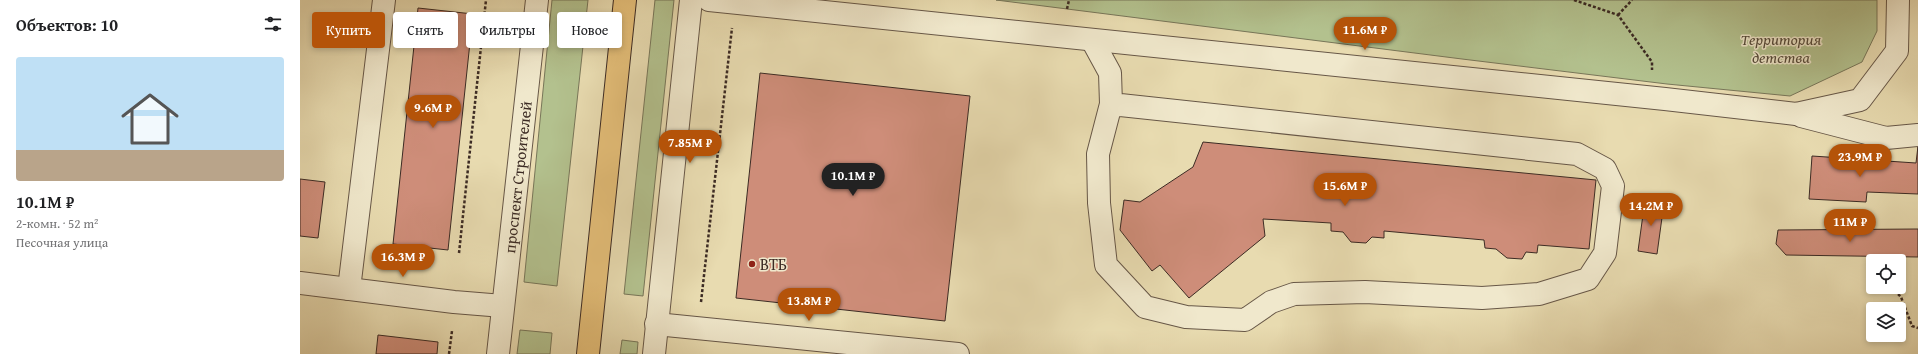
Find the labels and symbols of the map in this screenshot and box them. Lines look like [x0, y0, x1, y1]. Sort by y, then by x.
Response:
pin: 11.6M ₽ [1328, 17, 1402, 51]
park label: Территория детства [1741, 27, 1822, 69]
pin: 9.6M ₽ [400, 95, 466, 129]
street label: проспект Строителей [497, 99, 538, 254]
pin: 7.85M ₽ [653, 130, 727, 164]
pin: 23.9M ₽ [1823, 144, 1897, 178]
pin: 10.1M ₽ [816, 163, 890, 197]
pin: 15.6M ₽ [1308, 173, 1382, 207]
pin: 14.2M ₽ [1614, 193, 1688, 227]
pin: 11M ₽ [1822, 209, 1878, 243]
pin: 16.3M ₽ [366, 244, 440, 278]
place label: ВТБ [760, 252, 787, 276]
marker: ВТБ [747, 259, 757, 269]
pin: 13.8M ₽ [772, 288, 846, 322]

